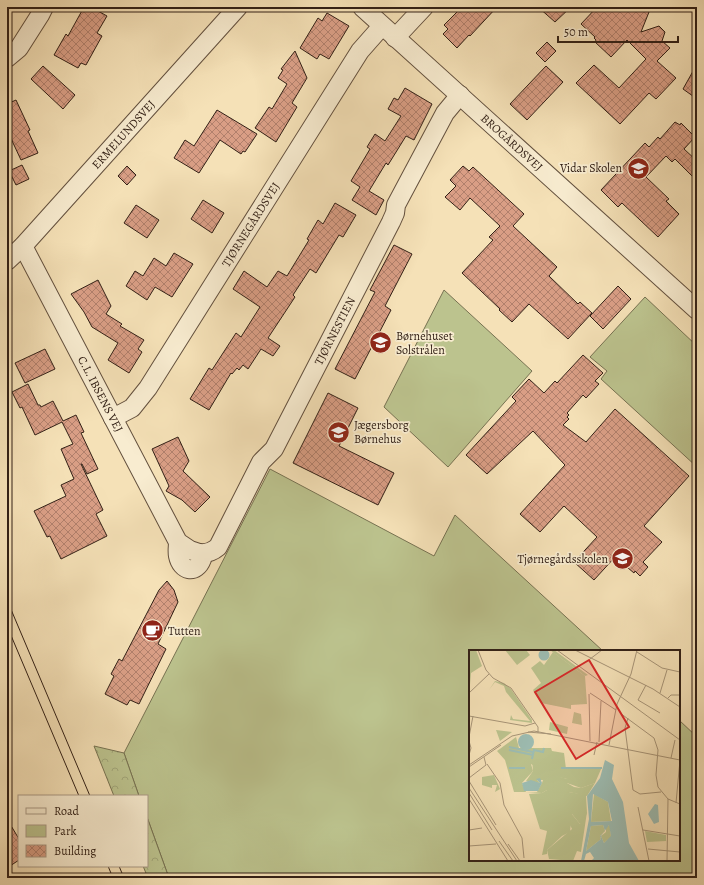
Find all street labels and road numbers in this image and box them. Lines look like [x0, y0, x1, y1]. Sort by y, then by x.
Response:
street label: ERMELUNDSVEJ [88, 96, 159, 172]
street label: BROGÅRDSVEJ [477, 110, 546, 175]
street label: TJØRNEGÅRDSVEJ [218, 179, 283, 270]
street label: TJØRNESTIEN [311, 294, 359, 368]
street label: C.L. IBSENS VEJ [74, 353, 127, 435]

